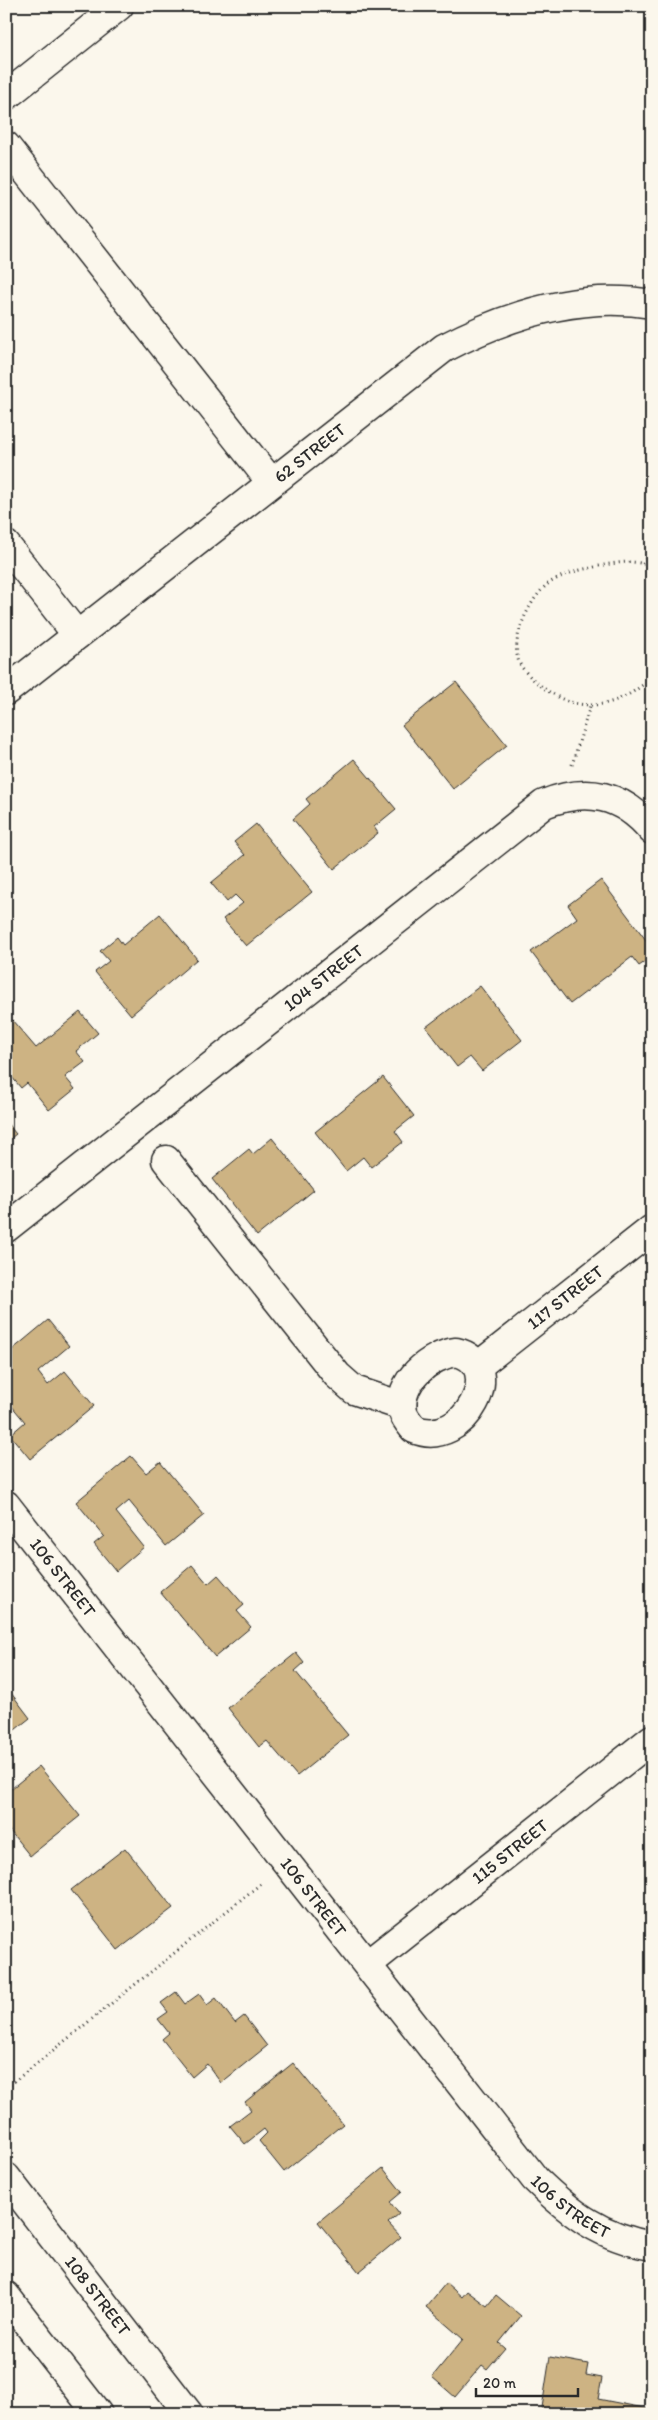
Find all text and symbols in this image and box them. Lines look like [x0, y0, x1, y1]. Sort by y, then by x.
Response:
street label: 62 STREET [270, 418, 350, 488]
street label: 104 STREET [279, 940, 368, 1016]
street label: 117 STREET [523, 1260, 608, 1334]
street label: 106 STREET [25, 1533, 101, 1621]
street label: 115 STREET [467, 1815, 553, 1889]
street label: 106 STREET [276, 1853, 351, 1941]
street label: 106 STREET [526, 2170, 614, 2243]
street label: 108 STREET [60, 2251, 135, 2340]
scale bar [476, 2365, 578, 2397]
text: 20 m [483, 2374, 517, 2392]

